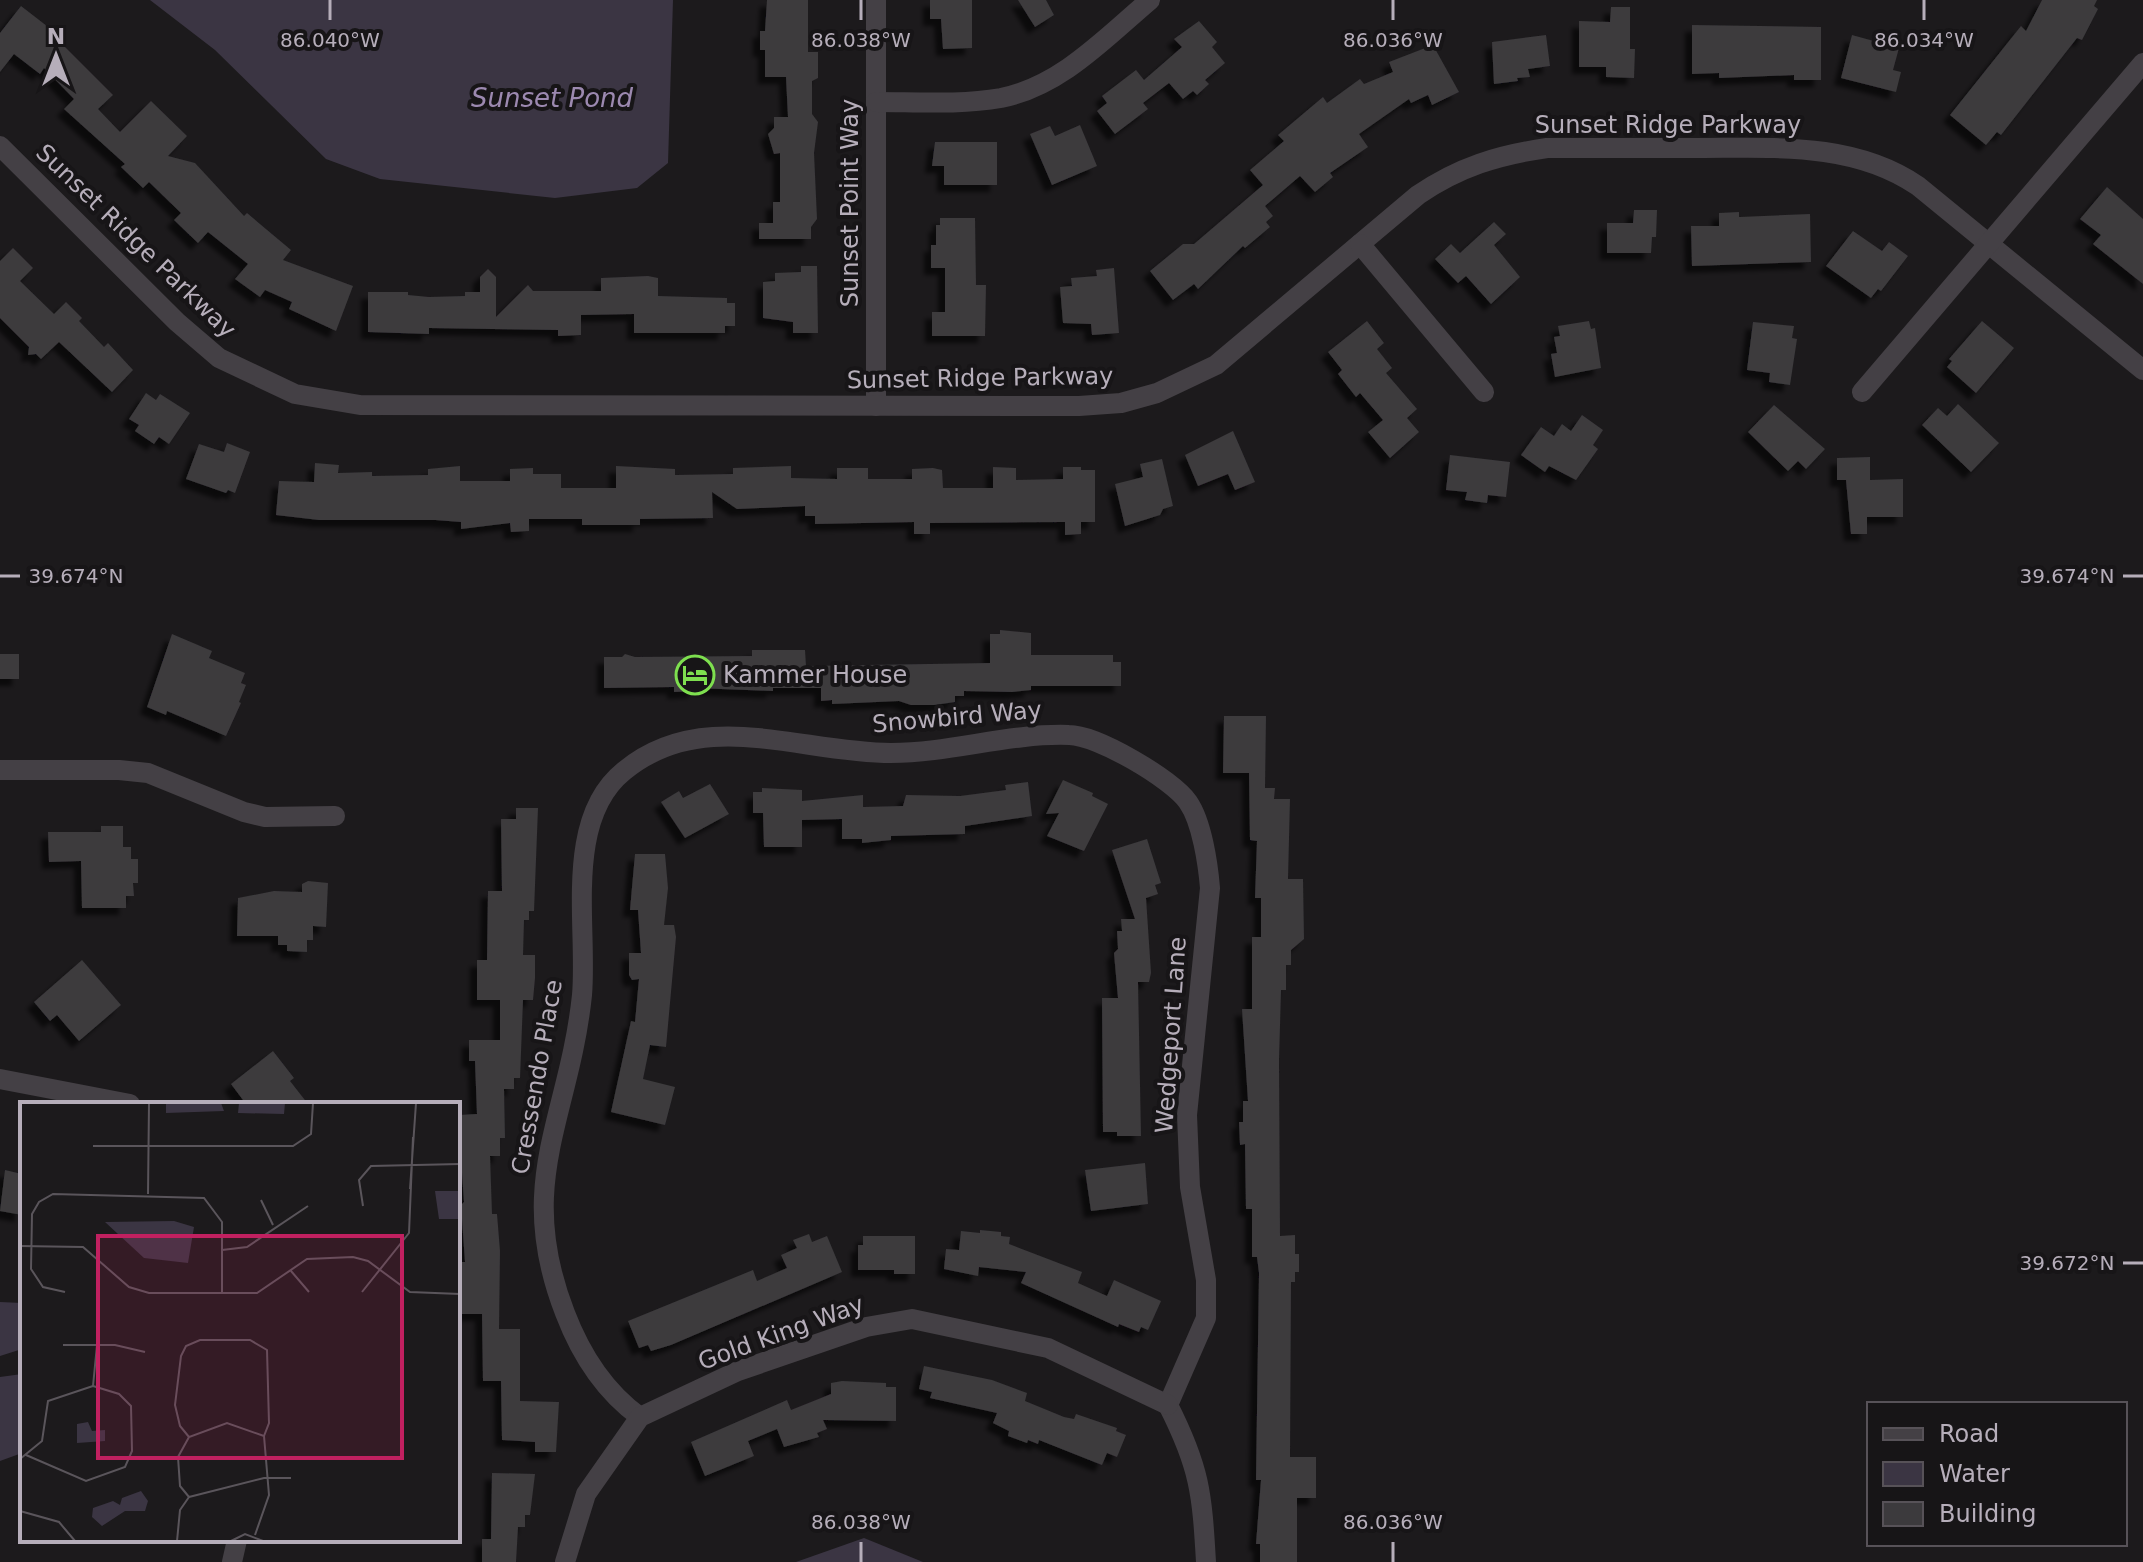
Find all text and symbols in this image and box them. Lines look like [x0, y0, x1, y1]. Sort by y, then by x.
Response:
north arrow [16, 16, 96, 96]
text: N [47, 24, 65, 49]
text: 86.040°W [280, 28, 380, 52]
text: 86.038°W [811, 28, 911, 52]
text: 86.036°W [1343, 28, 1443, 52]
text: 86.034°W [1874, 28, 1974, 52]
water label: Sunset Pond [471, 83, 634, 113]
street label: Sunset Point Way [836, 99, 864, 307]
street label: Sunset Ridge Parkway [1535, 111, 1801, 139]
street label: Sunset Ridge Parkway [30, 138, 242, 344]
street label: Sunset Ridge Parkway [846, 362, 1114, 394]
text: 39.674°N [29, 564, 123, 588]
text: 39.674°N [2020, 564, 2114, 588]
hotel icon: Kammer House [674, 654, 716, 696]
place label: Kammer House [723, 661, 907, 689]
street label: Snowbird Way [871, 696, 1043, 738]
street label: Wedgeport Lane [1150, 936, 1192, 1134]
street label: Cressendo Place [506, 977, 568, 1177]
inset map [20, 1102, 460, 1542]
text: 39.672°N [2020, 1251, 2114, 1275]
street label: Gold King Way [694, 1290, 868, 1376]
legend [1867, 1402, 2127, 1546]
text: Road [1939, 1420, 1999, 1448]
text: Water [1939, 1460, 2010, 1488]
text: Building [1939, 1500, 2036, 1528]
text: 86.038°W [811, 1510, 911, 1534]
text: 86.036°W [1343, 1510, 1443, 1534]

